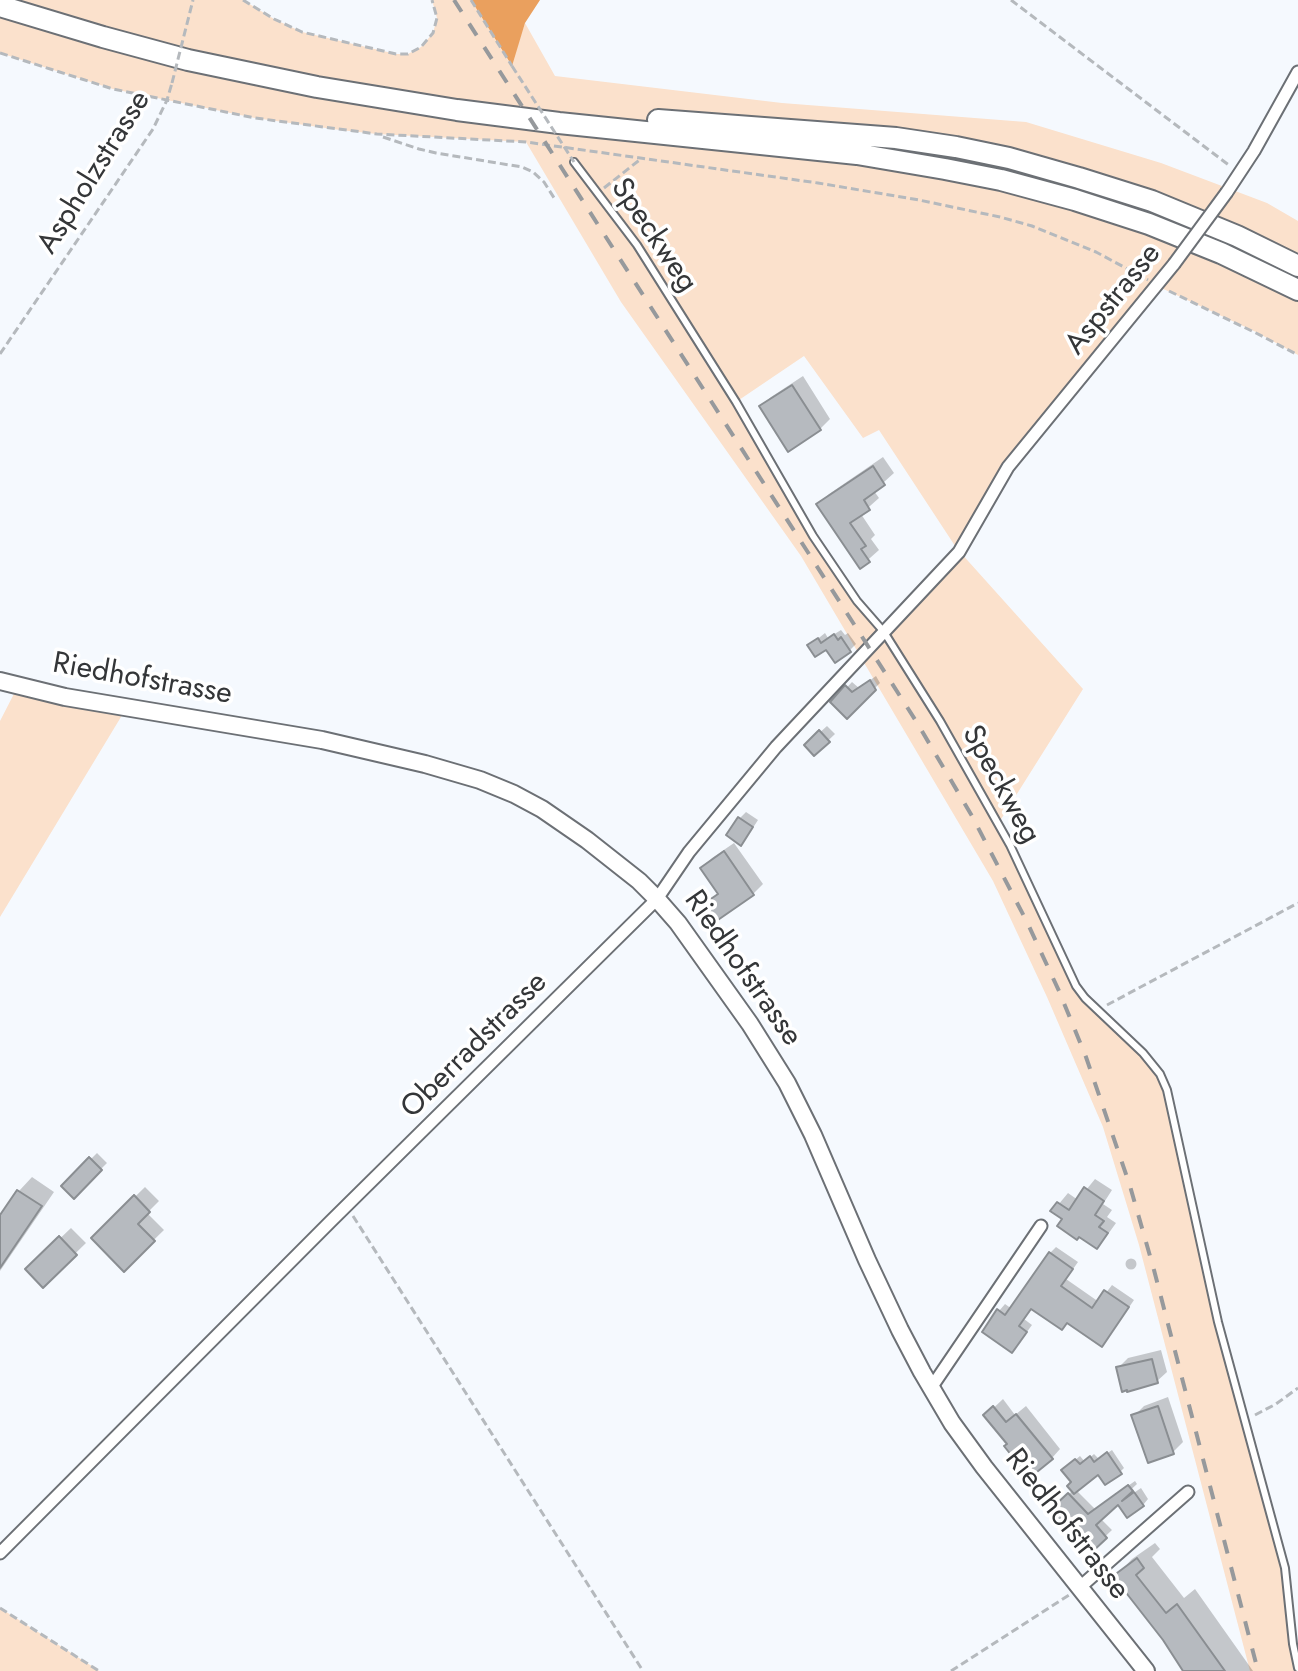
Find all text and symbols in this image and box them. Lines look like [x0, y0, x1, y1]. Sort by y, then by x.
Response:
street label: Aspholzstrasse [31, 85, 159, 261]
street label: Speckweg [602, 172, 704, 300]
street label: Aspstrasse [1058, 237, 1170, 363]
street label: Riedhofstrasse [50, 647, 234, 713]
street label: Speckweg [953, 720, 1047, 850]
street label: Riedhofstrasse [675, 884, 809, 1054]
street label: Oberradstrasse [394, 965, 556, 1127]
street label: Riedhofstrasse [996, 1442, 1136, 1608]

